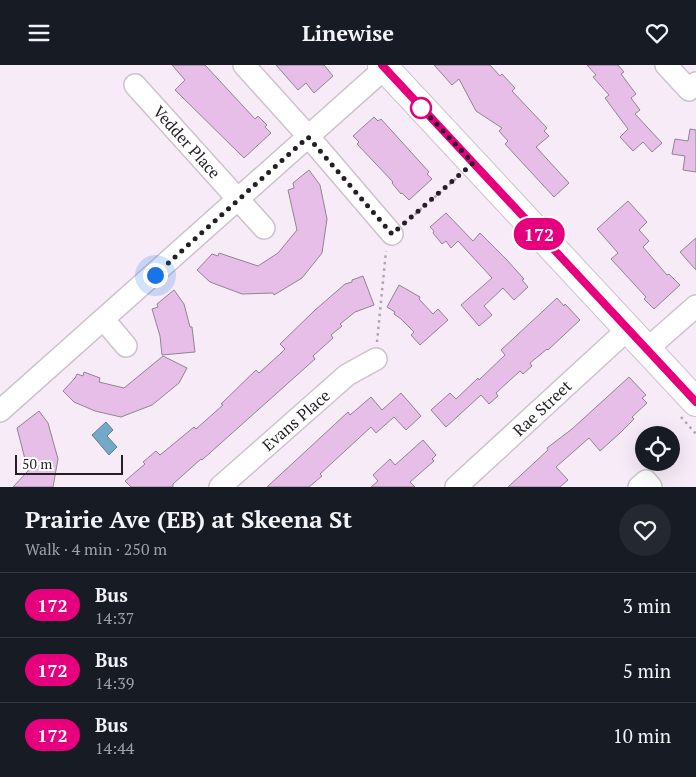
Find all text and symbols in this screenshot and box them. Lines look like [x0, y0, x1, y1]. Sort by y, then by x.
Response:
text: Linewise [302, 18, 394, 47]
icon: menu [25, 19, 53, 47]
icon: heart [643, 19, 671, 47]
unlabelled marker [410, 97, 432, 119]
street label: Vedder Place [148, 101, 226, 183]
line badge: 172 [510, 218, 568, 250]
text: 172 [524, 222, 554, 246]
your location [143, 263, 168, 288]
street label: Rae Street [508, 375, 576, 441]
street label: Evans Place [257, 384, 335, 456]
map controls [635, 426, 680, 471]
button: locate [635, 426, 680, 471]
scale bar [15, 452, 122, 475]
text: 50 m [22, 454, 52, 473]
text: Prairie Ave (EB) at Skeena St [25, 503, 352, 535]
button: heart [619, 504, 671, 556]
text: Walk · 4 min · 250 m [25, 538, 167, 560]
text: Bus [95, 582, 128, 607]
text: 172 [37, 593, 68, 617]
text: 3 min [623, 593, 671, 618]
text: 14:37 [95, 607, 134, 629]
text: Bus [95, 647, 128, 672]
text: 172 [37, 658, 68, 682]
text: 5 min [623, 658, 671, 683]
text: 14:39 [95, 672, 134, 694]
text: Bus [95, 712, 128, 737]
text: 172 [37, 723, 68, 747]
text: 10 min [613, 723, 671, 748]
text: 14:44 [95, 737, 134, 759]

